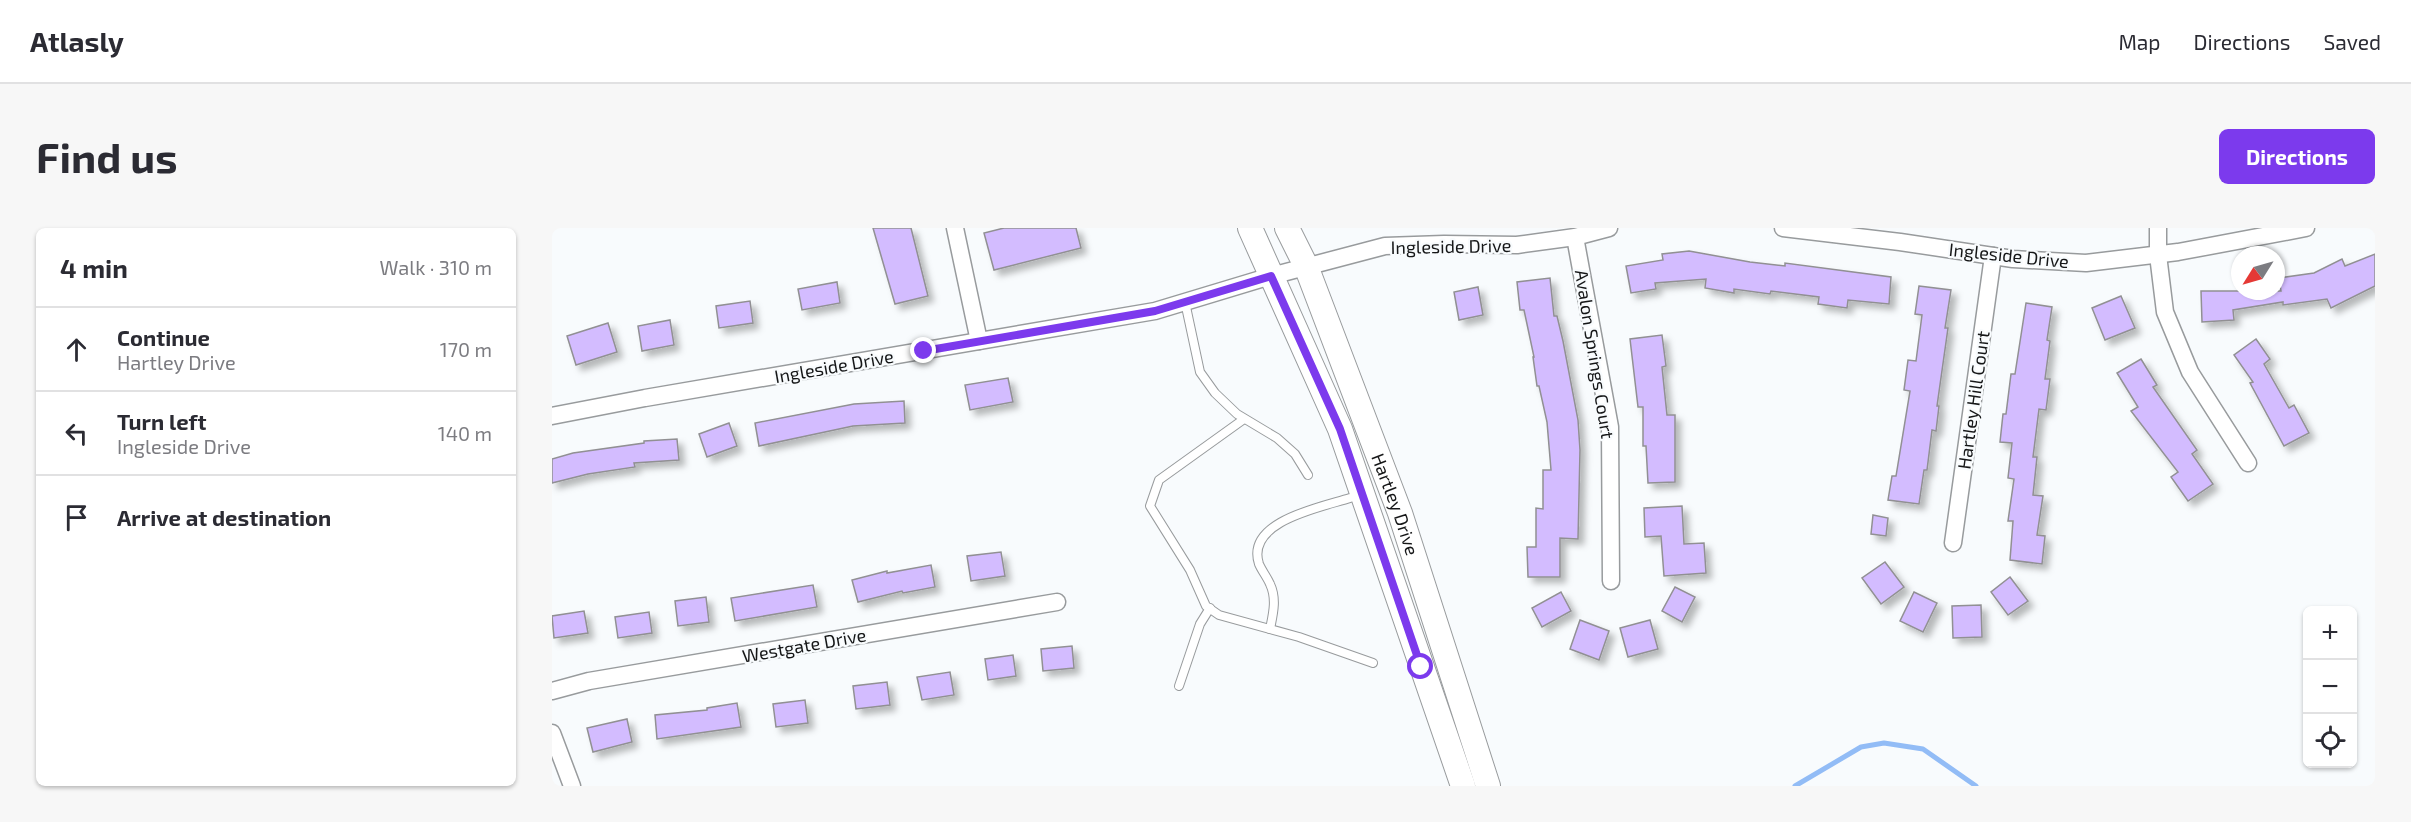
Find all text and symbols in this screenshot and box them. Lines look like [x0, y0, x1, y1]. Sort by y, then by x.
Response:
text: Atlasly [30, 24, 124, 58]
text: Map [2118, 29, 2161, 54]
text: Directions [2194, 29, 2290, 54]
text: Saved [2323, 29, 2381, 54]
button: Directions [2219, 129, 2375, 184]
text: Find us [36, 131, 178, 181]
street label: Ingleside Drive [1391, 234, 1511, 258]
street label: Ingleside Drive [1948, 238, 2070, 272]
north arrow [2231, 246, 2285, 300]
text: 4 min [60, 252, 128, 283]
text: Walk · 310 m [380, 255, 492, 279]
street label: Avalon Springs Court [1571, 268, 1619, 440]
text: Continue [117, 324, 210, 350]
street label: Hartley Hill Court [1952, 329, 1994, 471]
icon: ahead [60, 333, 93, 366]
text: 170 m [440, 337, 492, 361]
route end [910, 337, 936, 363]
street label: Ingleside Drive [773, 345, 895, 387]
text: Hartley Drive [117, 350, 236, 374]
text: Turn left [117, 408, 206, 434]
icon: left [60, 417, 93, 450]
text: 140 m [438, 421, 492, 445]
text: Ingleside Drive [117, 434, 251, 458]
street label: Hartley Drive [1367, 450, 1424, 558]
icon: arrive [60, 501, 93, 534]
text: Arrive at destination [117, 504, 331, 530]
map controls [2303, 606, 2357, 768]
button: + [2303, 606, 2357, 660]
street label: Westgate Drive [740, 623, 868, 667]
route start [1407, 653, 1433, 679]
button: − [2303, 660, 2357, 714]
button: locate [2303, 714, 2357, 768]

